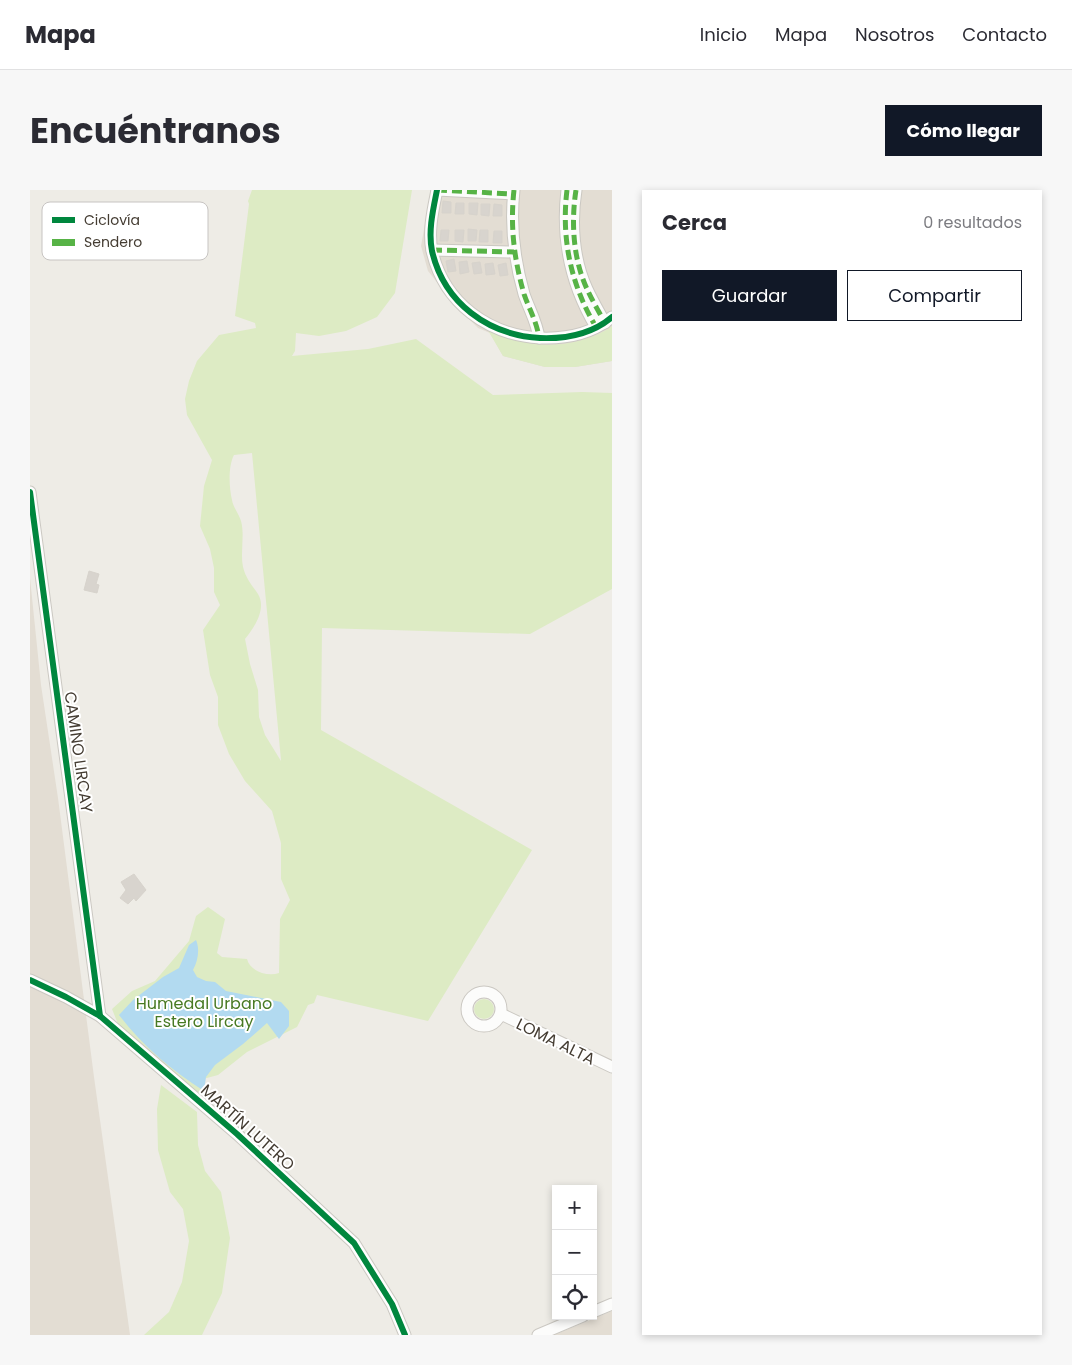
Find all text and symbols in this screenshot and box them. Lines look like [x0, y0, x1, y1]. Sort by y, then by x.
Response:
text: Mapa [25, 18, 96, 51]
text: Inicio [700, 22, 747, 47]
text: Mapa [775, 22, 827, 47]
text: Nosotros [855, 22, 934, 47]
text: Contacto [962, 22, 1047, 47]
button: Cómo llegar [885, 105, 1042, 156]
text: Encuéntranos [30, 106, 281, 155]
legend [42, 202, 208, 260]
text: Cerca [662, 208, 727, 237]
text: Ciclovía [84, 210, 140, 230]
text: 0 resultados [923, 211, 1022, 234]
text: Sendero [84, 232, 142, 252]
button: Guardar [662, 270, 837, 321]
button: Compartir [847, 270, 1022, 321]
street label: CAMINO LIRCAY [59, 690, 98, 815]
park label: Humedal Urbano Estero Lircay [136, 992, 272, 1033]
street label: LOMA ALTA [512, 1012, 599, 1071]
street label: MARTÍN LUTERO [196, 1079, 300, 1176]
map controls [552, 1185, 597, 1320]
button: + [552, 1185, 597, 1230]
button: − [552, 1230, 597, 1275]
button: locate [552, 1275, 597, 1320]

